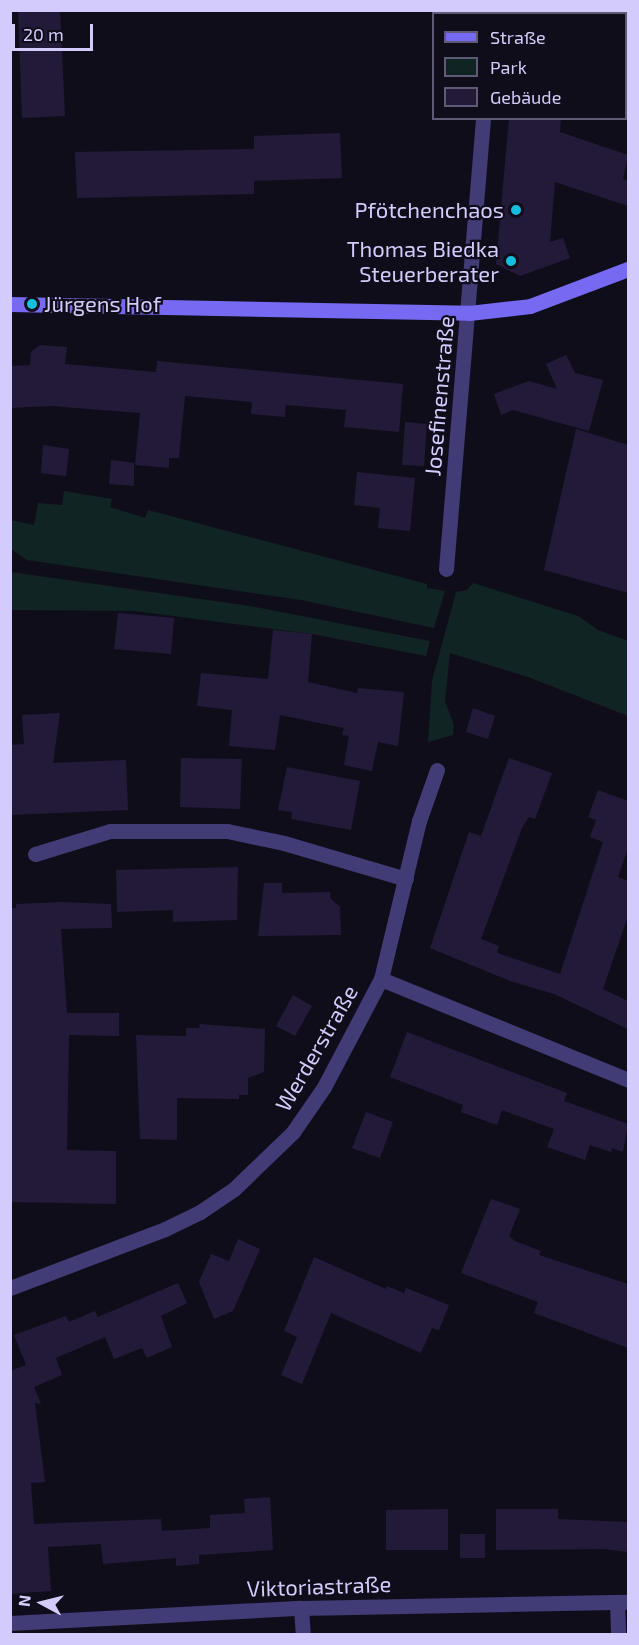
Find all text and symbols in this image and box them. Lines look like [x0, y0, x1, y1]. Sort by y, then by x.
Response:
scale bar [15, 12, 96, 50]
legend [432, 12, 627, 120]
text: 20 m [23, 23, 64, 45]
text: Straße [490, 26, 546, 48]
text: Park [490, 56, 527, 78]
text: Gebäude [490, 86, 561, 108]
place label: Pfötchenchaos [355, 197, 504, 223]
marker: Pfötchenchaos [509, 203, 523, 217]
place label: Thomas Biedka Steuerberater [347, 235, 499, 286]
marker: Thomas Biedka Steuerberater [504, 254, 518, 268]
place label: Jürgens Hof [44, 291, 161, 317]
marker: Jürgens Hof [25, 297, 39, 311]
street label: Josefinenstraße [419, 315, 459, 477]
street label: Werderstraße [269, 980, 363, 1116]
street label: Viktoriastraße [246, 1570, 392, 1602]
north arrow [12, 1573, 72, 1633]
text: N [14, 1594, 34, 1608]

